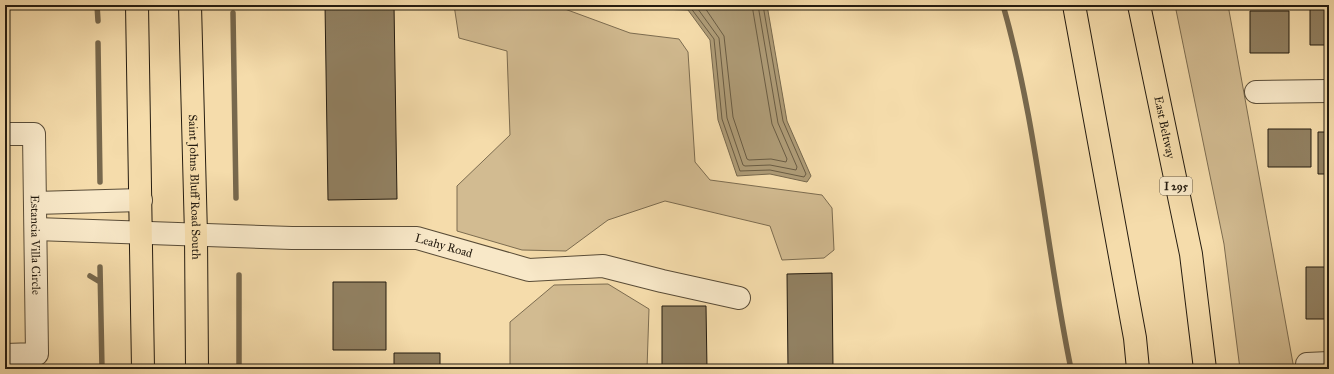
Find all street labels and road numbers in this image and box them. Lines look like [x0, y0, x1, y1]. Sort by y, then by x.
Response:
street label: East Beltway [1151, 95, 1178, 160]
street label: Saint Johns Bluff Road South [186, 114, 203, 260]
road number: I 295 [1160, 177, 1192, 195]
street label: Estancia Villa Circle [28, 195, 43, 295]
street label: Leahy Road [413, 231, 474, 261]

